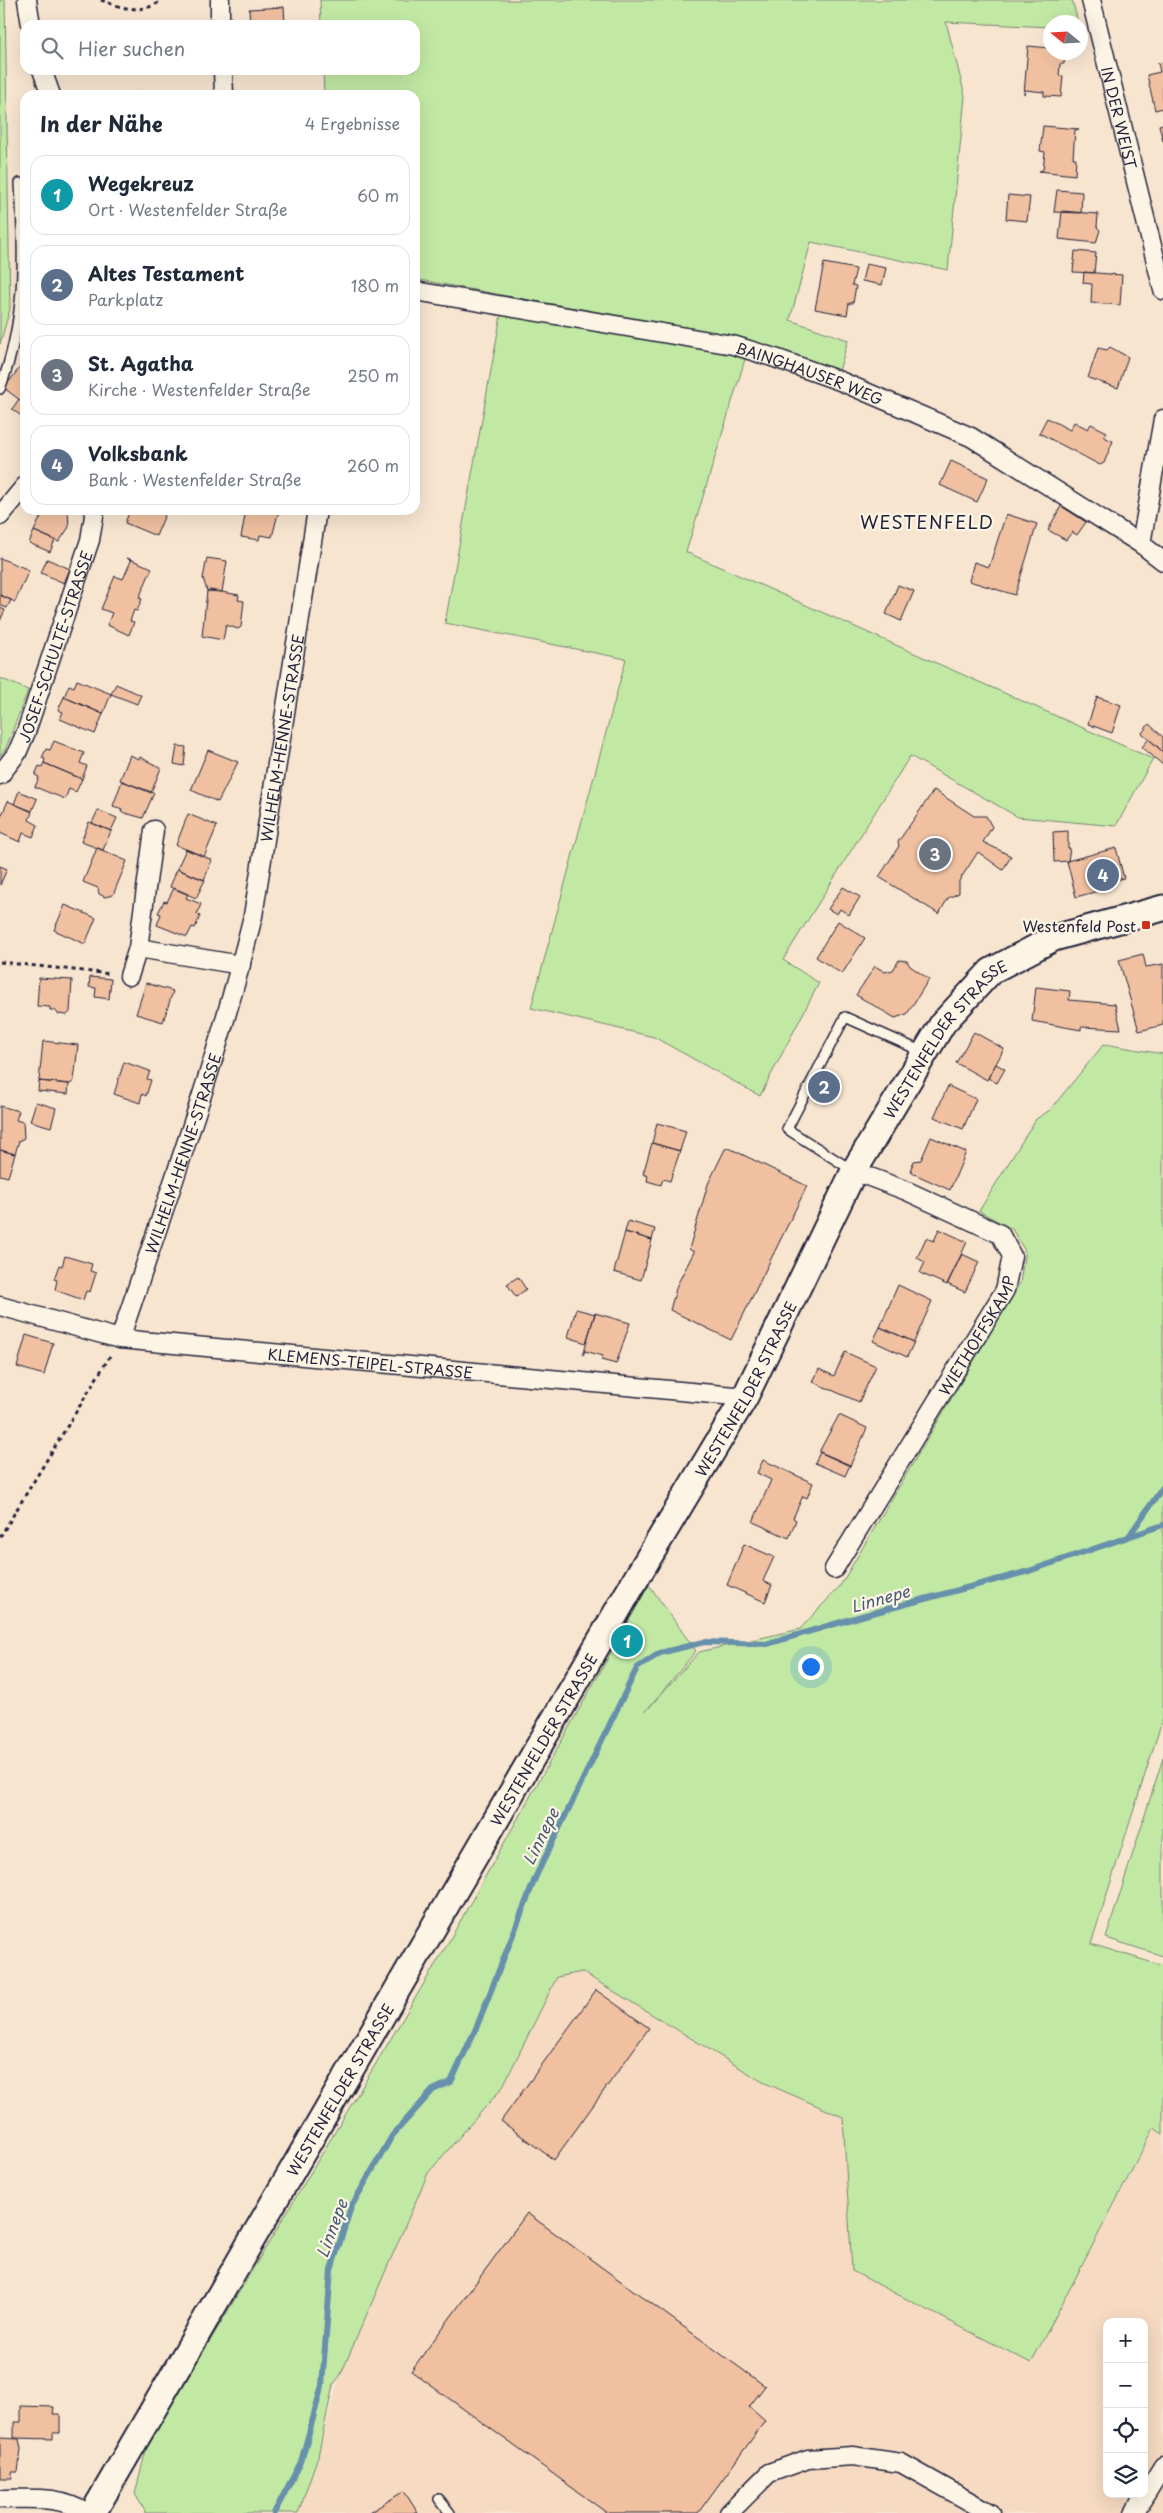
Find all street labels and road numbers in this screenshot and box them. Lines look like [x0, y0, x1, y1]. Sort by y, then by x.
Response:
street label: IN DER WEIST [1096, 64, 1144, 172]
street label: BAINGHAUSER WEG [733, 335, 887, 410]
street label: JOSEF-SCHULTE-STRASSE [11, 547, 97, 746]
street label: WILHELM-HENNE-STRASSE [253, 632, 309, 843]
street label: WESTENFELDER STRASSE [877, 953, 1011, 1123]
street label: WILHELM-HENNE-STRASSE [138, 1050, 226, 1257]
street label: WIETHOFFSKAMP [932, 1273, 1019, 1399]
street label: WESTENFELDER STRASSE [689, 1297, 801, 1481]
street label: KLEMENS-TEIPEL-STRASSE [267, 1341, 474, 1383]
street label: WESTENFELDER STRASSE [484, 1649, 602, 1830]
street label: WESTENFELDER STRASSE [280, 1999, 398, 2180]

